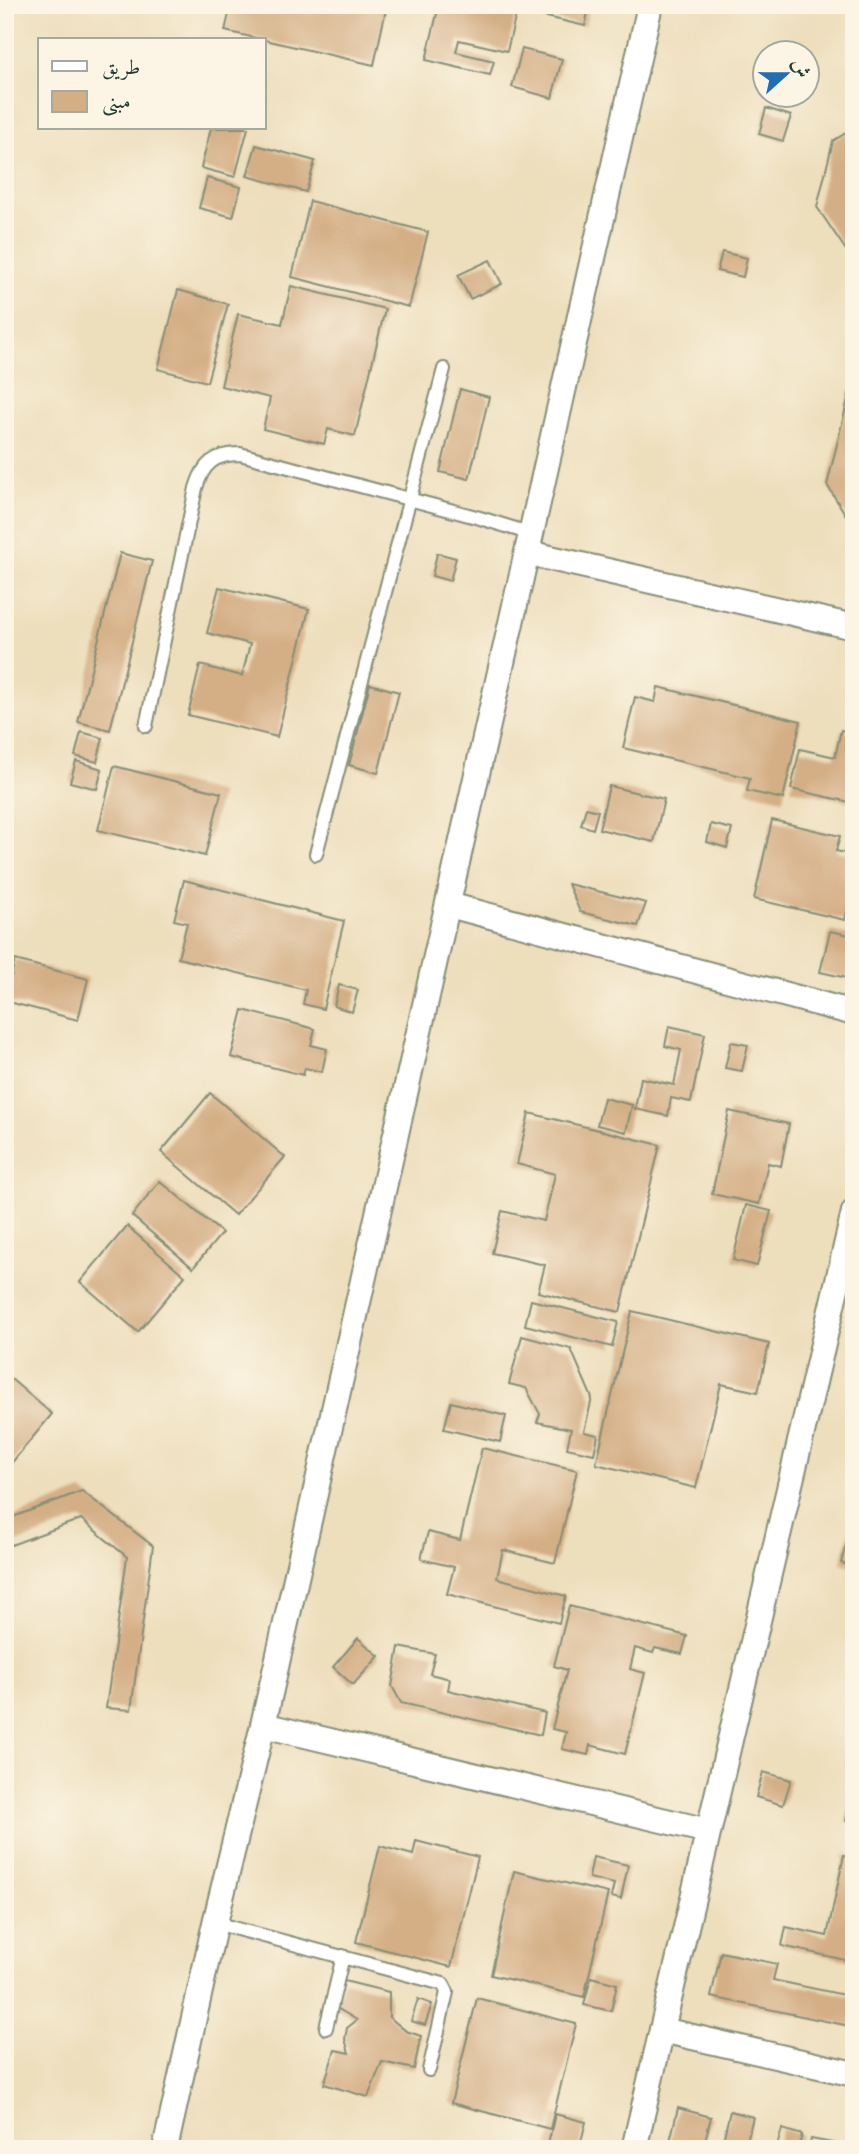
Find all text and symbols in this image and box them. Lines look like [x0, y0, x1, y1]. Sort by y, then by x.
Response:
legend [38, 38, 266, 130]
north arrow [750, 38, 820, 108]
text: طريق [102, 55, 140, 82]
text: ش [785, 56, 815, 82]
text: مبنى [102, 89, 131, 116]

